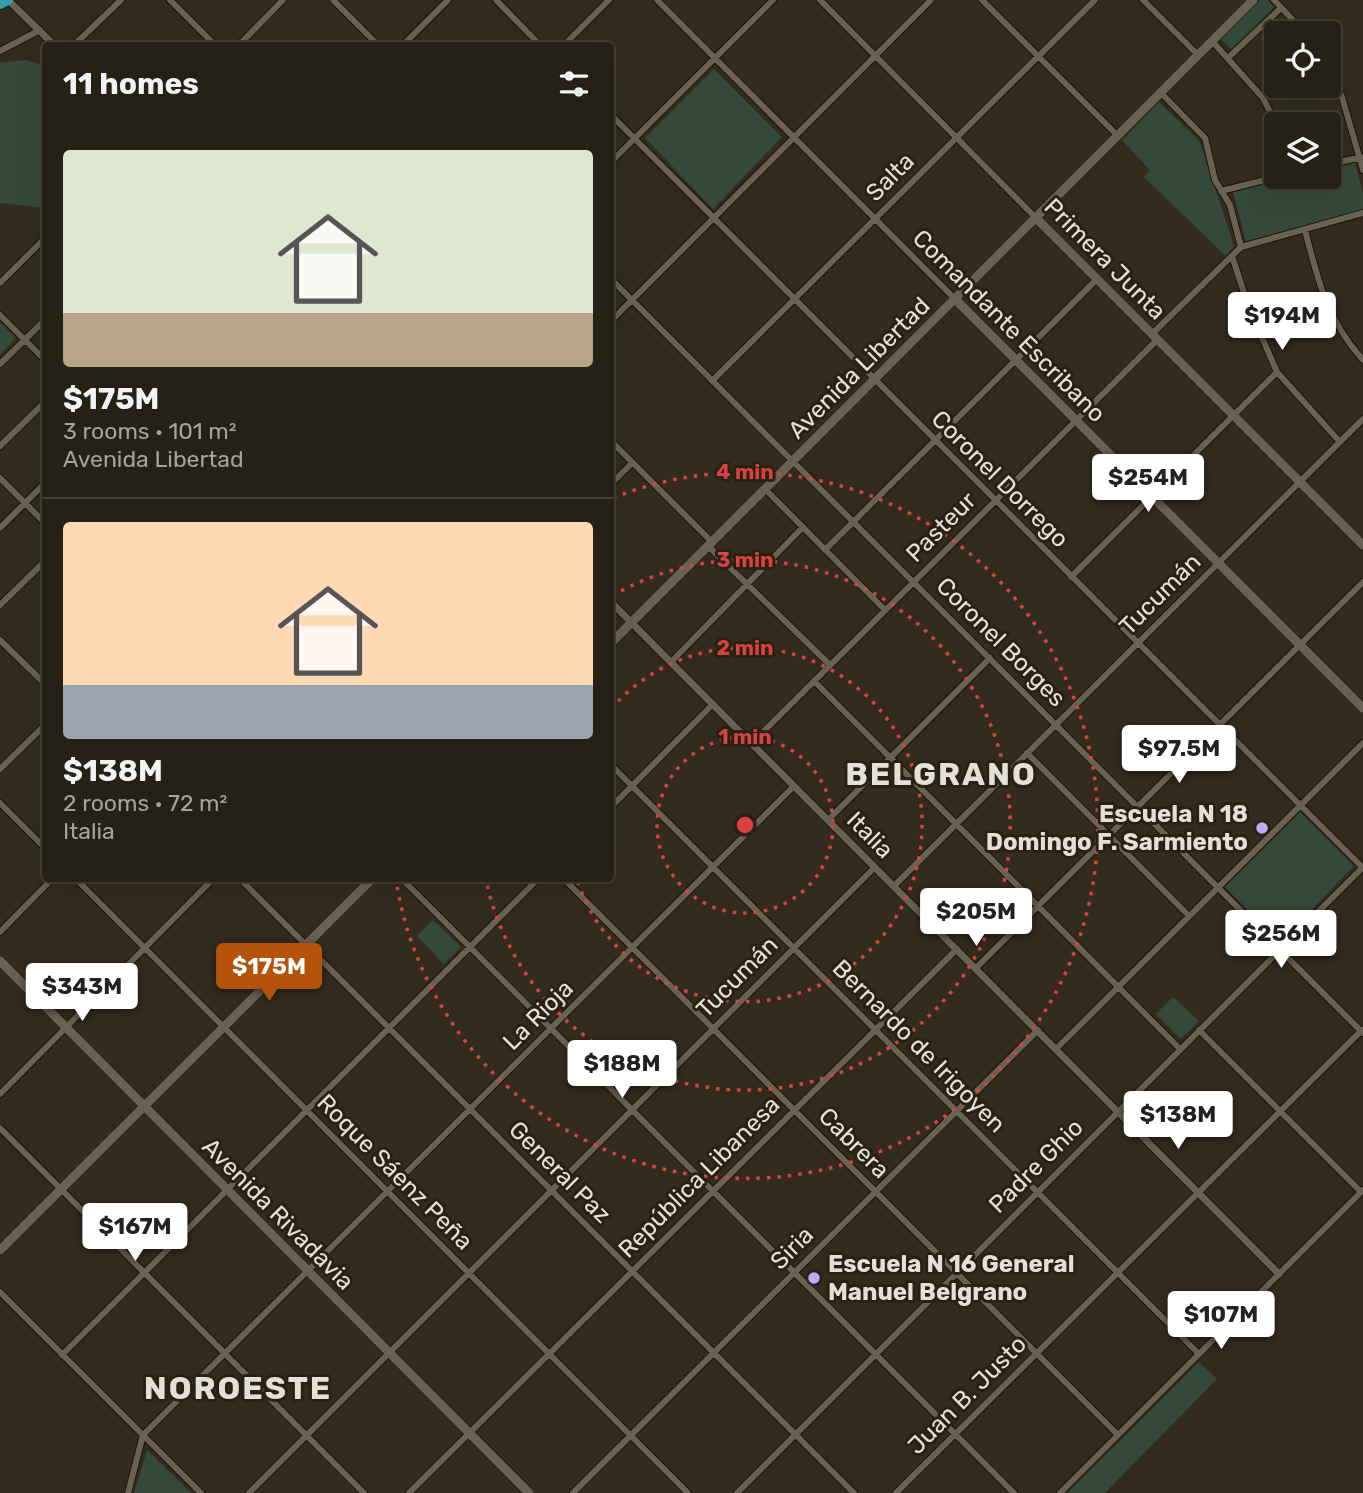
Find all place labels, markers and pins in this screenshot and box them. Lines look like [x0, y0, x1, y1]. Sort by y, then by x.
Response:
pin: $194M [1233, 292, 1331, 352]
pin: $254M [1099, 454, 1197, 514]
pin: $97.5M [1122, 726, 1236, 785]
place label: Escuela N 18 Domingo F. Sarmiento [986, 800, 1248, 856]
centre of rings [733, 813, 757, 837]
marker: Escuela N 18 Domingo F. Sarmiento [1254, 820, 1270, 836]
pin: $205M [927, 888, 1025, 948]
pin: $256M [1232, 911, 1330, 970]
pin: $175M [220, 944, 318, 1003]
pin: $343M [33, 964, 131, 1023]
pin: $188M [573, 1040, 671, 1100]
pin: $138M [1129, 1092, 1227, 1151]
pin: $167M [86, 1204, 184, 1263]
place label: Escuela N 16 General Manuel Belgrano [828, 1250, 1075, 1306]
marker: Escuela N 16 General Manuel Belgrano [806, 1270, 822, 1286]
pin: $107M [1172, 1292, 1270, 1351]

